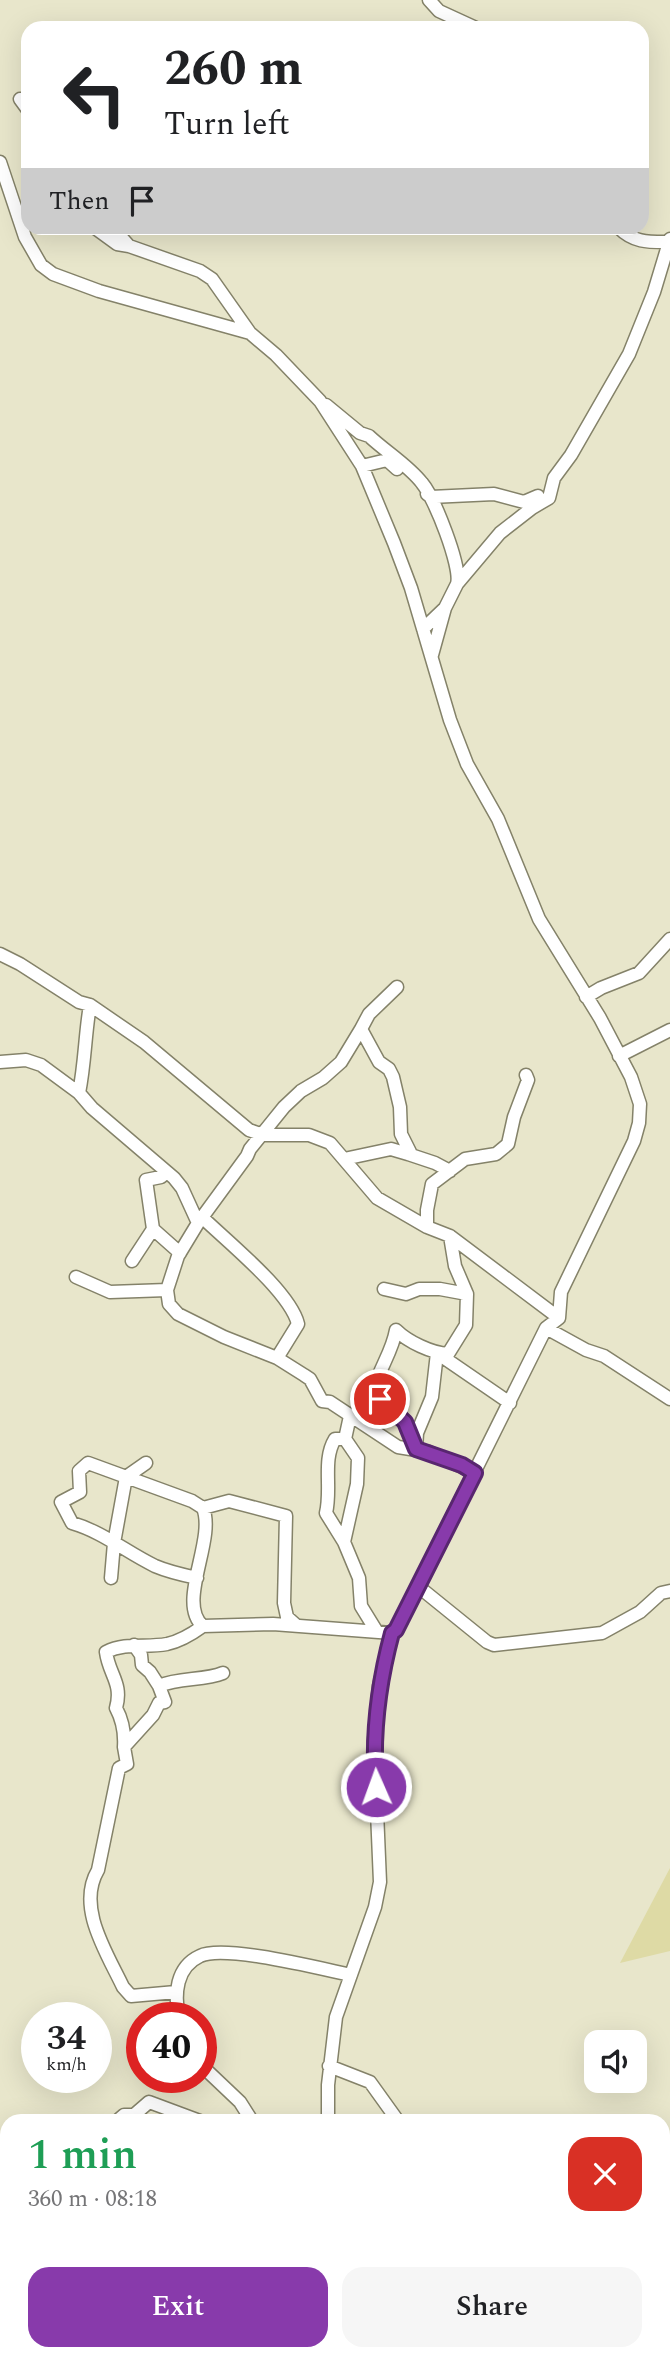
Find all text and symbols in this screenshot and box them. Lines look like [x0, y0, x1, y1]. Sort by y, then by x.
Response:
text: 260 m [164, 32, 303, 107]
icon: left [49, 49, 140, 140]
text: Turn left [164, 100, 290, 149]
text: Then [49, 181, 109, 221]
icon: arrive [123, 182, 161, 220]
pin [350, 1369, 410, 1429]
icon: arrive [361, 1380, 399, 1418]
position arrow [339, 1750, 413, 1824]
speed limit sign: 40 [126, 2002, 217, 2093]
text: 34 [47, 2012, 86, 2065]
map controls [584, 2030, 647, 2093]
button: sound [584, 2030, 647, 2093]
text: km/h [46, 2051, 87, 2078]
text: 1 min [28, 2124, 137, 2187]
button: close [568, 2137, 642, 2211]
text: 360 m · 08:18 [28, 2182, 157, 2217]
button: Exit [28, 2267, 328, 2347]
button: Share [342, 2267, 642, 2347]

